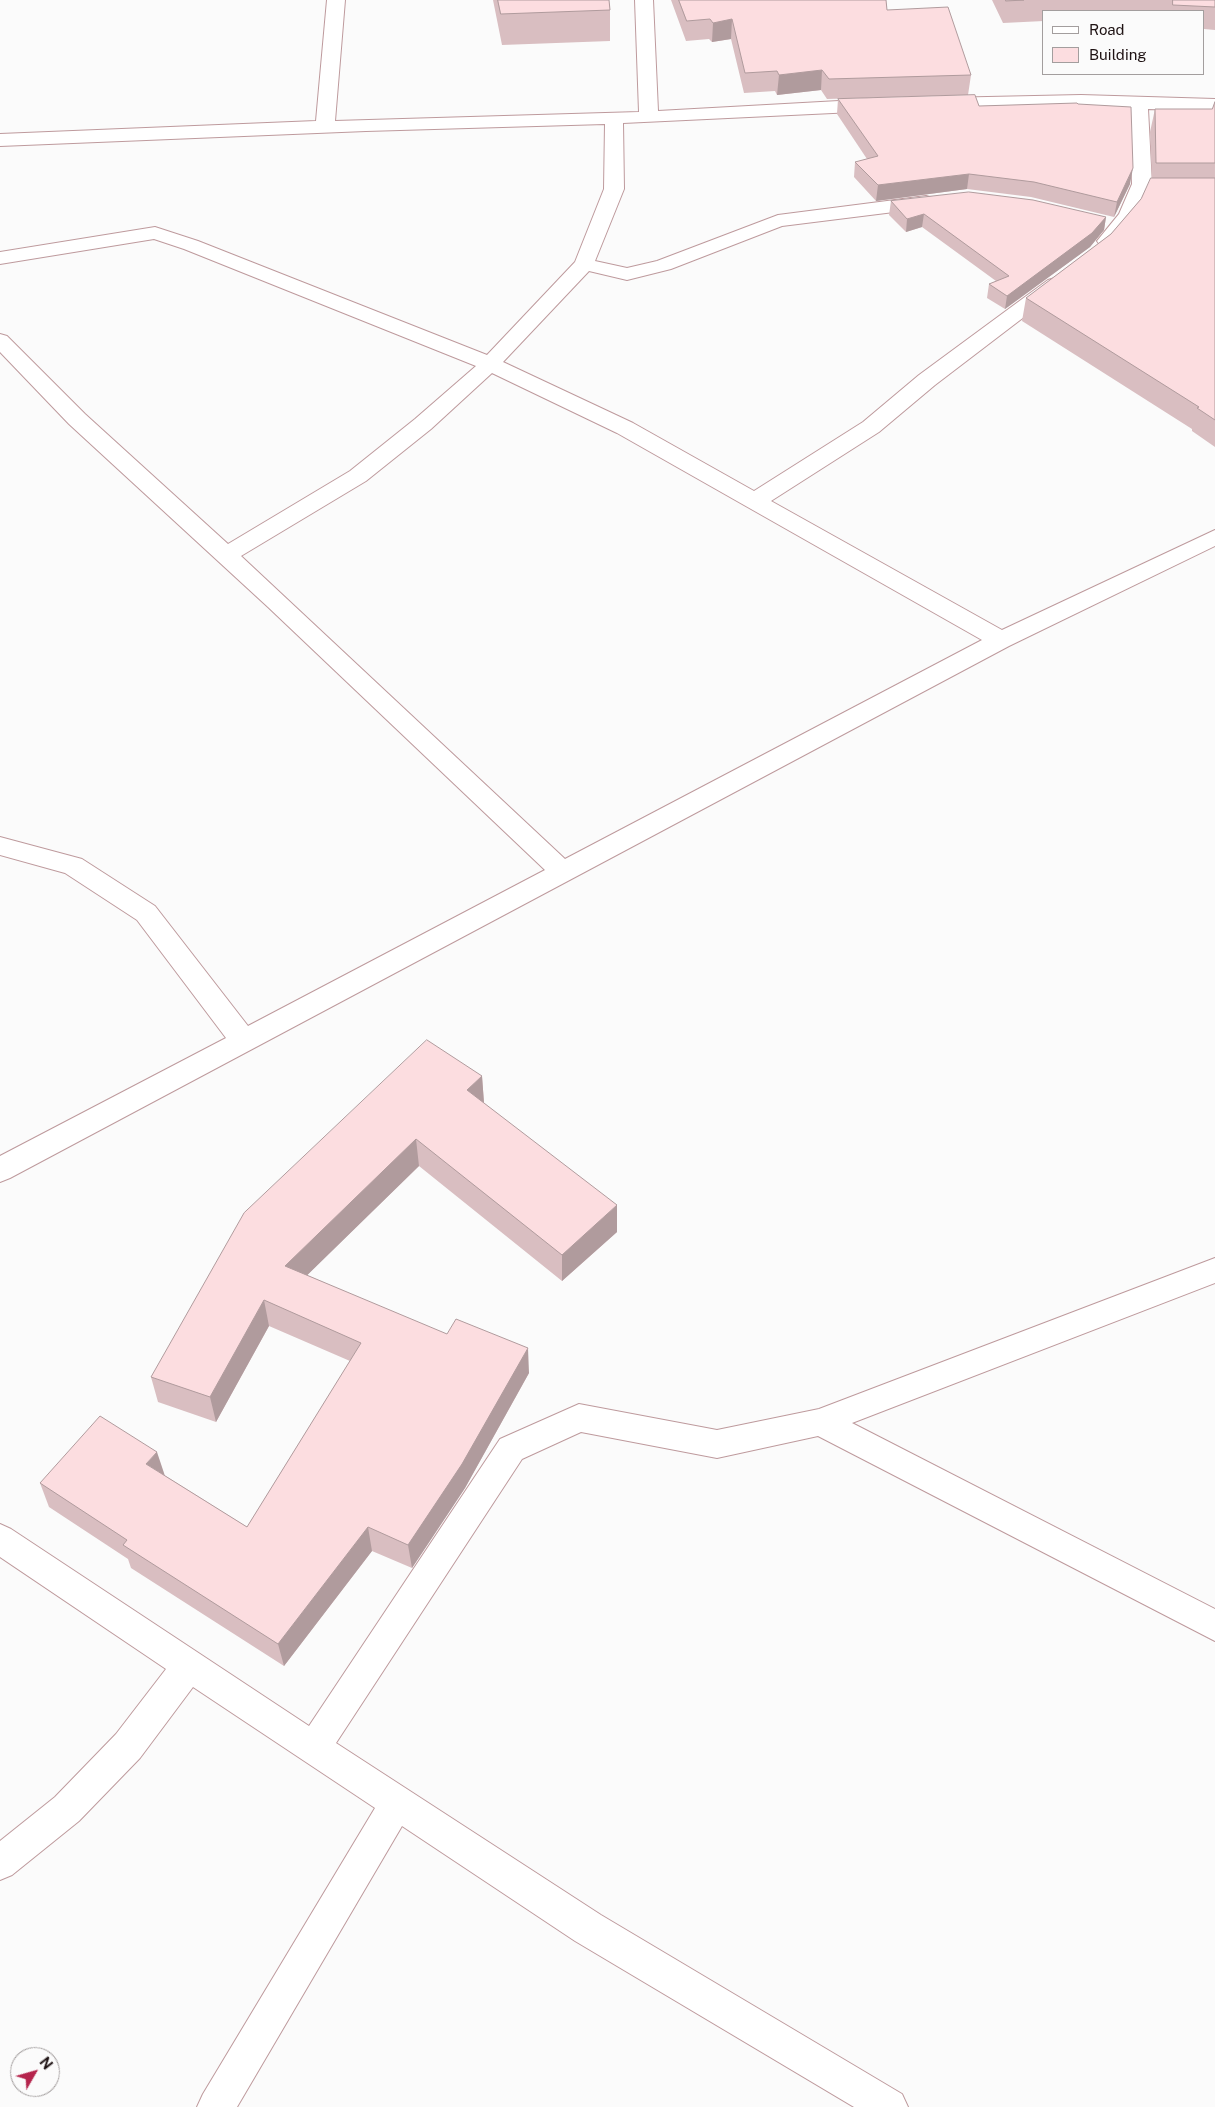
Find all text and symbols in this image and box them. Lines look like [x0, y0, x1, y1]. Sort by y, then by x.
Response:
legend [1042, 10, 1205, 75]
text: Road [1089, 21, 1125, 38]
text: Building [1089, 46, 1147, 63]
north arrow [10, 2047, 60, 2097]
text: N [36, 2054, 56, 2073]

